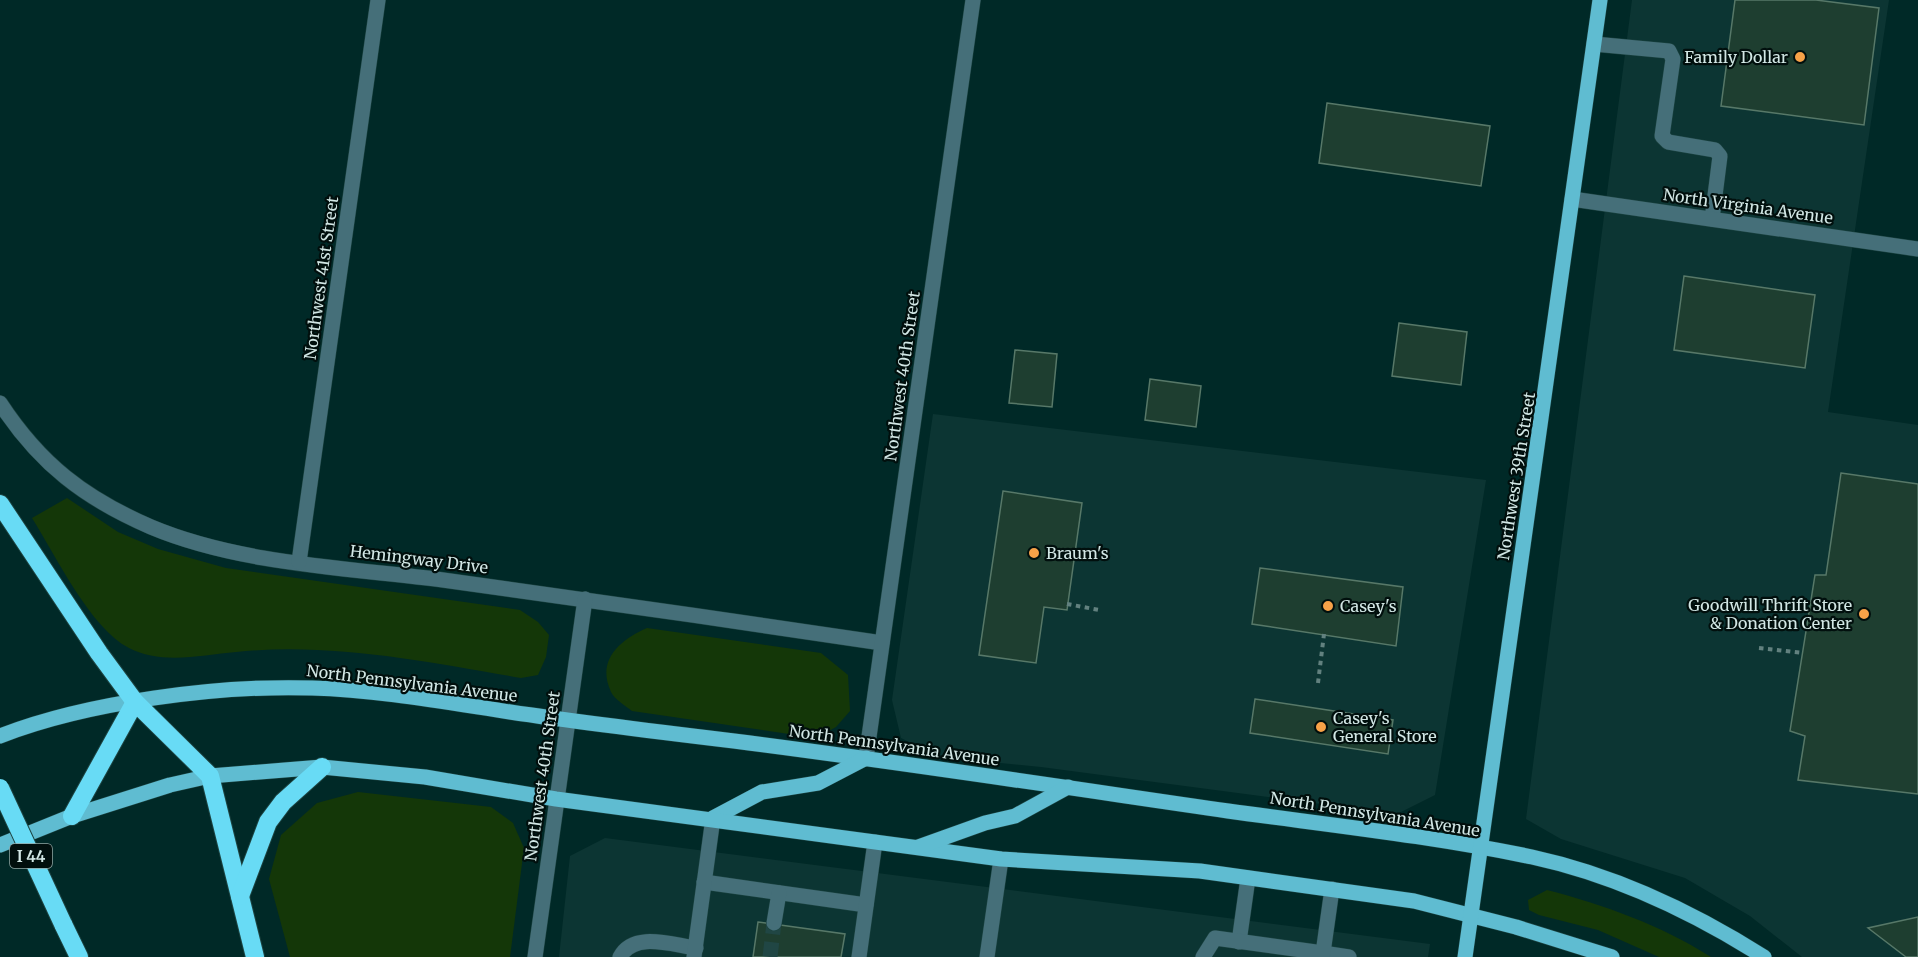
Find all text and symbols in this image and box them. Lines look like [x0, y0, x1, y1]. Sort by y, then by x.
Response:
place label: Family Dollar [1684, 47, 1788, 67]
marker: Family Dollar [1793, 50, 1807, 64]
street label: North Virginia Avenue [1662, 184, 1834, 228]
street label: Northwest 41st Street [300, 194, 342, 361]
street label: Northwest 40th Street [880, 289, 924, 462]
street label: Northwest 39th Street [1493, 390, 1539, 561]
street label: Hemingway Drive [349, 541, 489, 577]
place label: Braum's [1046, 543, 1109, 563]
marker: Braum's [1027, 546, 1041, 560]
place label: Goodwill Thrift Store & Donation Center [1688, 595, 1852, 633]
place label: Casey's [1340, 596, 1397, 616]
marker: Casey's [1321, 599, 1335, 613]
marker: Goodwill Thrift Store & Donation Center [1857, 607, 1871, 621]
street label: North Pennsylvania Avenue [306, 660, 518, 706]
street label: Northwest 40th Street [520, 689, 564, 862]
place label: Casey's General Store [1333, 708, 1437, 746]
street label: North Pennsylvania Avenue [788, 720, 1000, 770]
marker: Casey's General Store [1314, 720, 1328, 734]
street label: North Pennsylvania Avenue [1269, 788, 1481, 840]
road number: I 44 [10, 844, 52, 868]

